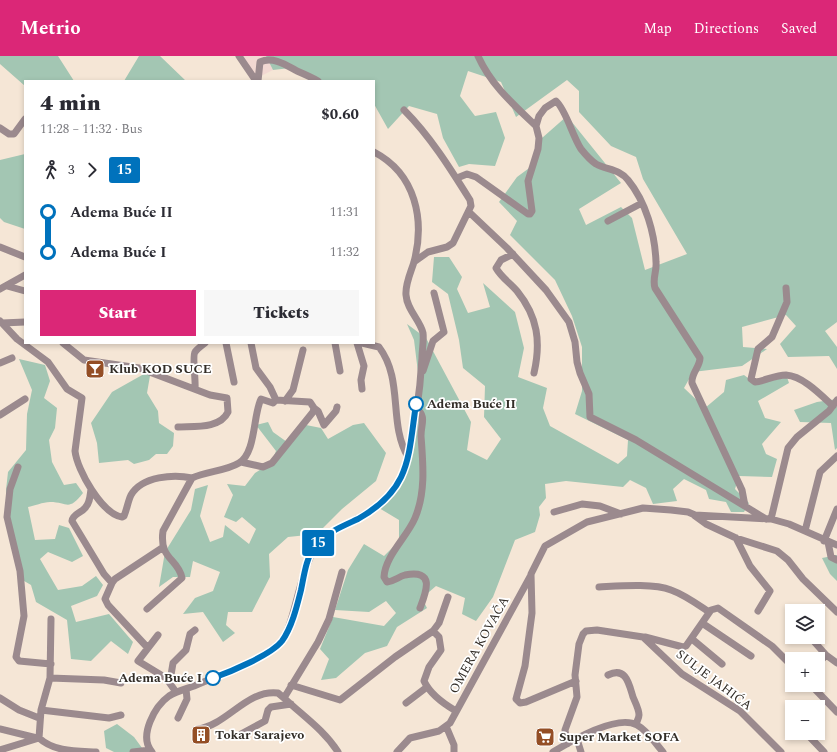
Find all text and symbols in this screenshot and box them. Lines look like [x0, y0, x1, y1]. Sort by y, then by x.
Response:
text: Metrio [20, 14, 81, 43]
text: Map [644, 18, 672, 39]
text: Directions [694, 18, 759, 39]
text: Saved [781, 18, 817, 39]
text: 4 min [40, 87, 101, 120]
text: $0.60 [321, 103, 359, 126]
text: 11:28 – 11:32 · Bus [40, 119, 143, 139]
icon: walk [40, 159, 62, 181]
icon: forward [81, 159, 103, 181]
text: 15 [117, 159, 132, 180]
text: 3 [68, 160, 75, 180]
text: Adema Buće II [70, 201, 173, 224]
text: 11:31 [330, 202, 359, 222]
text: Adema Buće I [70, 241, 166, 264]
text: 11:32 [330, 242, 359, 262]
button: Start [40, 290, 196, 336]
button: Tickets [204, 290, 359, 336]
bar icon: Klub KOD SUCE [84, 358, 106, 380]
place label: Klub KOD SUCE [109, 359, 212, 379]
place label: Adema Buće II [427, 394, 516, 414]
marker: Adema Buće II [408, 396, 424, 412]
line badge: 15 [300, 530, 336, 556]
text: 15 [310, 532, 326, 553]
street label: OMERA KOVAČA [444, 592, 514, 697]
map controls [785, 604, 825, 740]
button: layers [785, 604, 825, 644]
street label: SULJE JAHIĆA [672, 645, 757, 716]
button: + [785, 652, 825, 692]
place label: Adema Buće I [118, 668, 202, 688]
marker: Adema Buće I [205, 670, 221, 686]
button: − [785, 700, 825, 740]
building icon: Tokar Sarajevo [190, 724, 212, 746]
place label: Tokar Sarajevo [215, 725, 304, 745]
supermarket icon: Super Market SOFA [534, 726, 556, 748]
place label: Super Market SOFA [559, 727, 680, 747]

